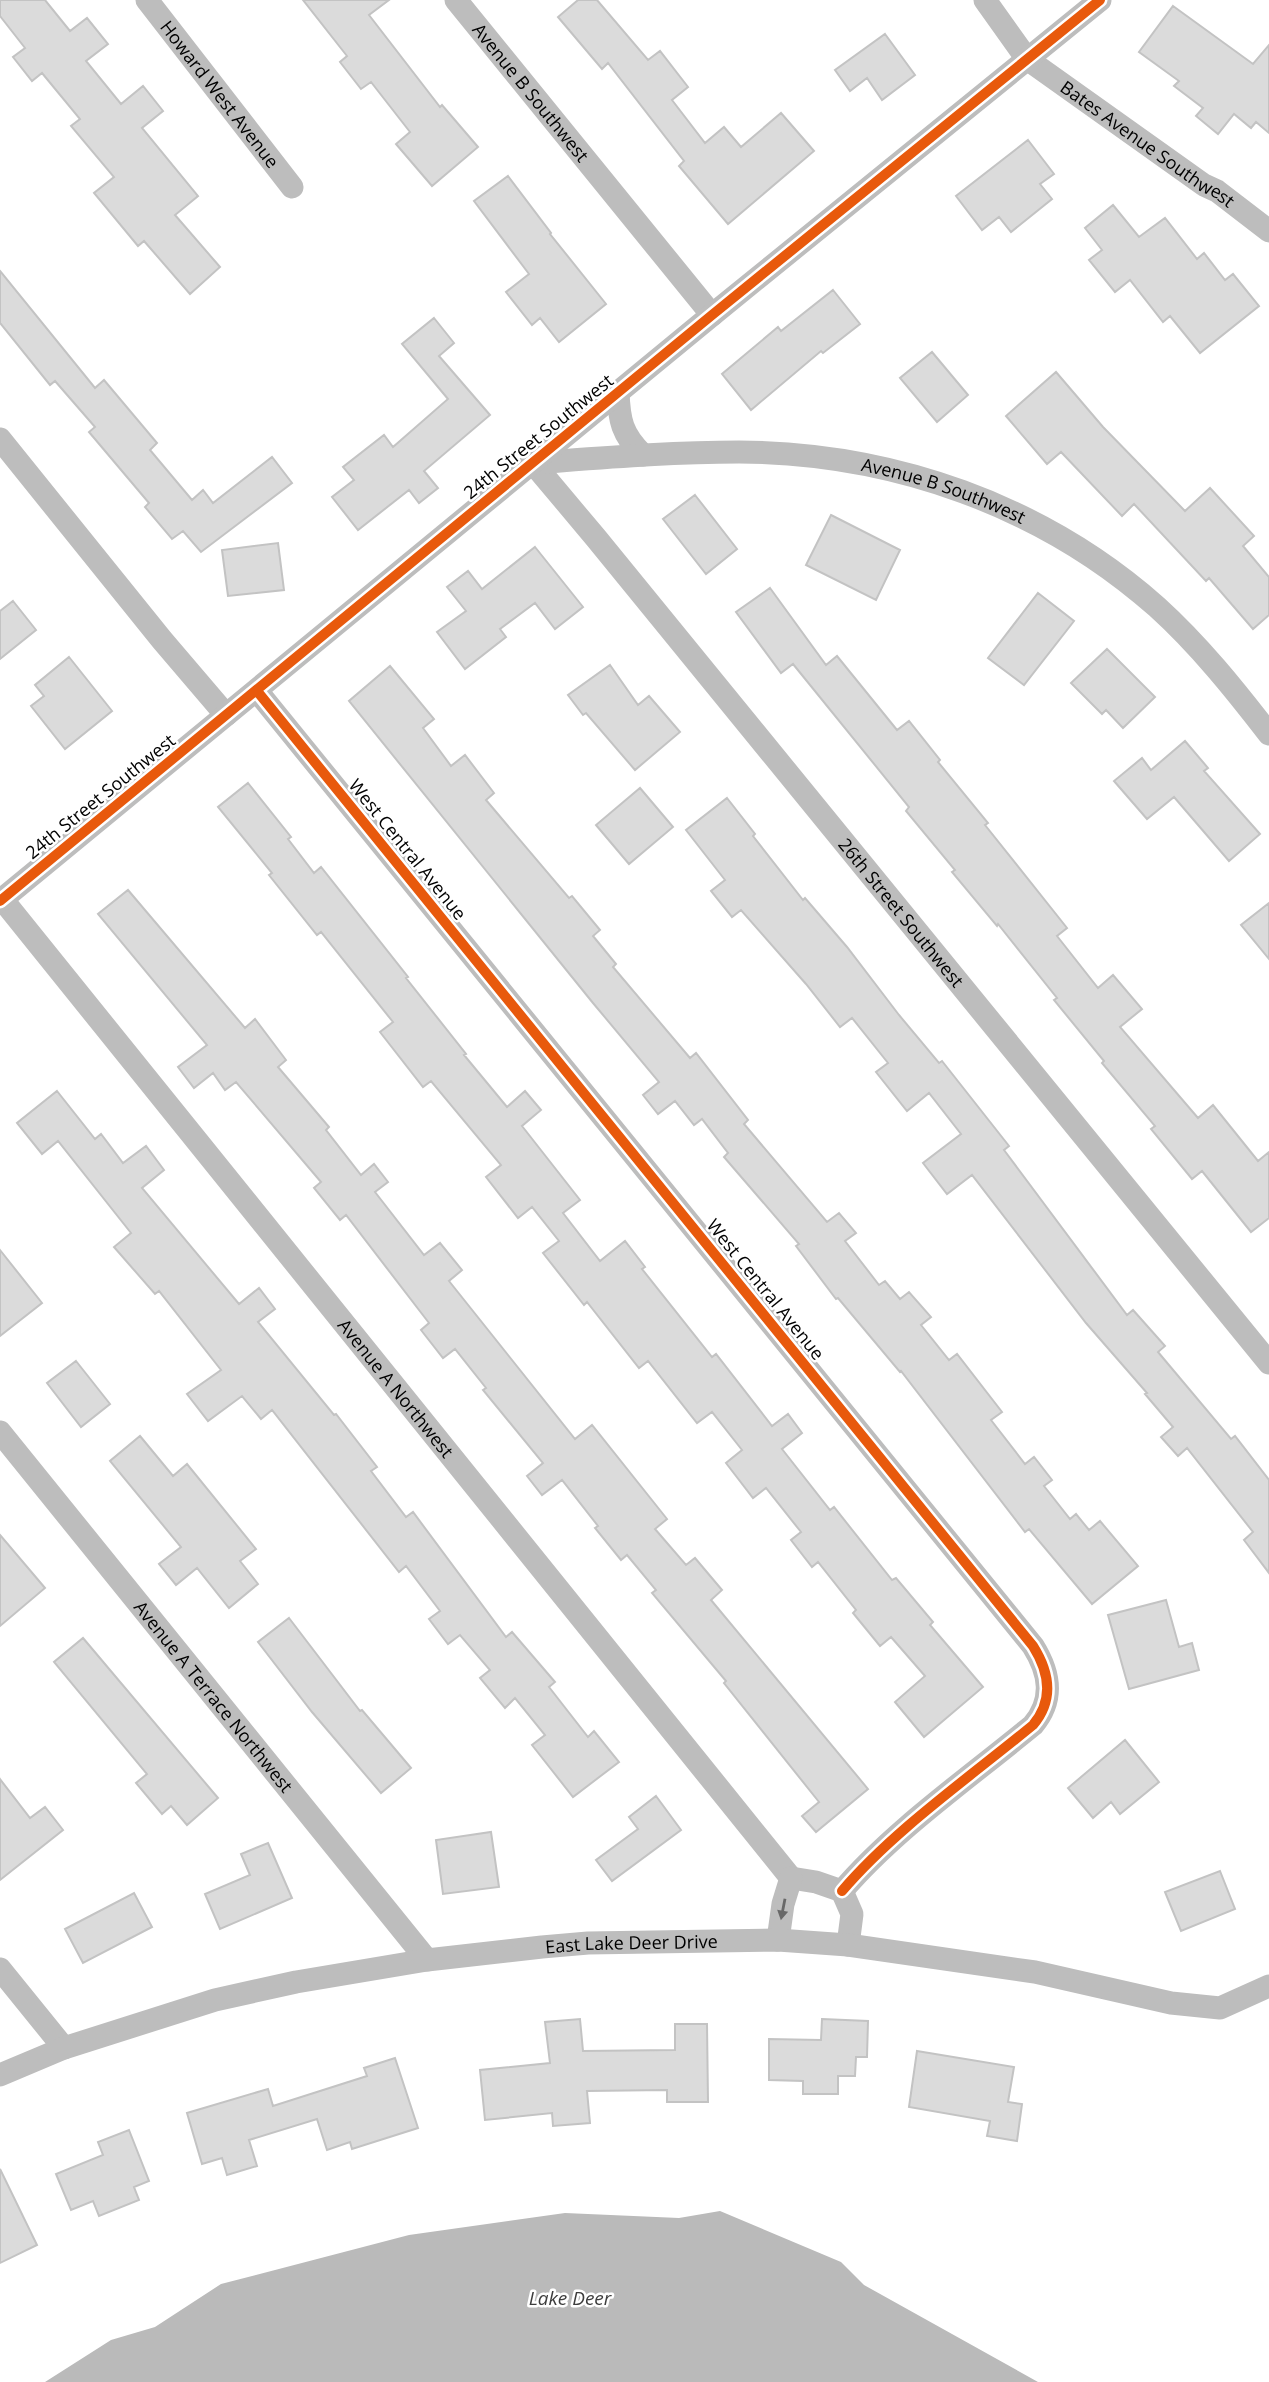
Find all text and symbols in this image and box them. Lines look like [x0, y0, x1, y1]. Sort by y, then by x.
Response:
street label: Howard West Avenue [155, 15, 285, 173]
street label: Avenue B Southwest [468, 18, 595, 167]
street label: Bates Avenue Southwest [1056, 75, 1240, 212]
street label: 24th Street Southwest [458, 368, 618, 504]
street label: Avenue B Southwest [860, 452, 1030, 529]
street label: 24th Street Southwest [20, 728, 180, 864]
street label: West Central Avenue [344, 774, 472, 924]
street label: 26th Street Southwest [833, 833, 969, 992]
street label: West Central Avenue [702, 1214, 830, 1364]
street label: Avenue A Northwest [333, 1314, 459, 1462]
street label: Avenue A Terrace Northwest [129, 1596, 299, 1797]
one-way arrow [777, 1898, 788, 1920]
street label: East Lake Deer Drive [544, 1929, 718, 1959]
water label: Lake Deer [529, 2285, 613, 2311]

